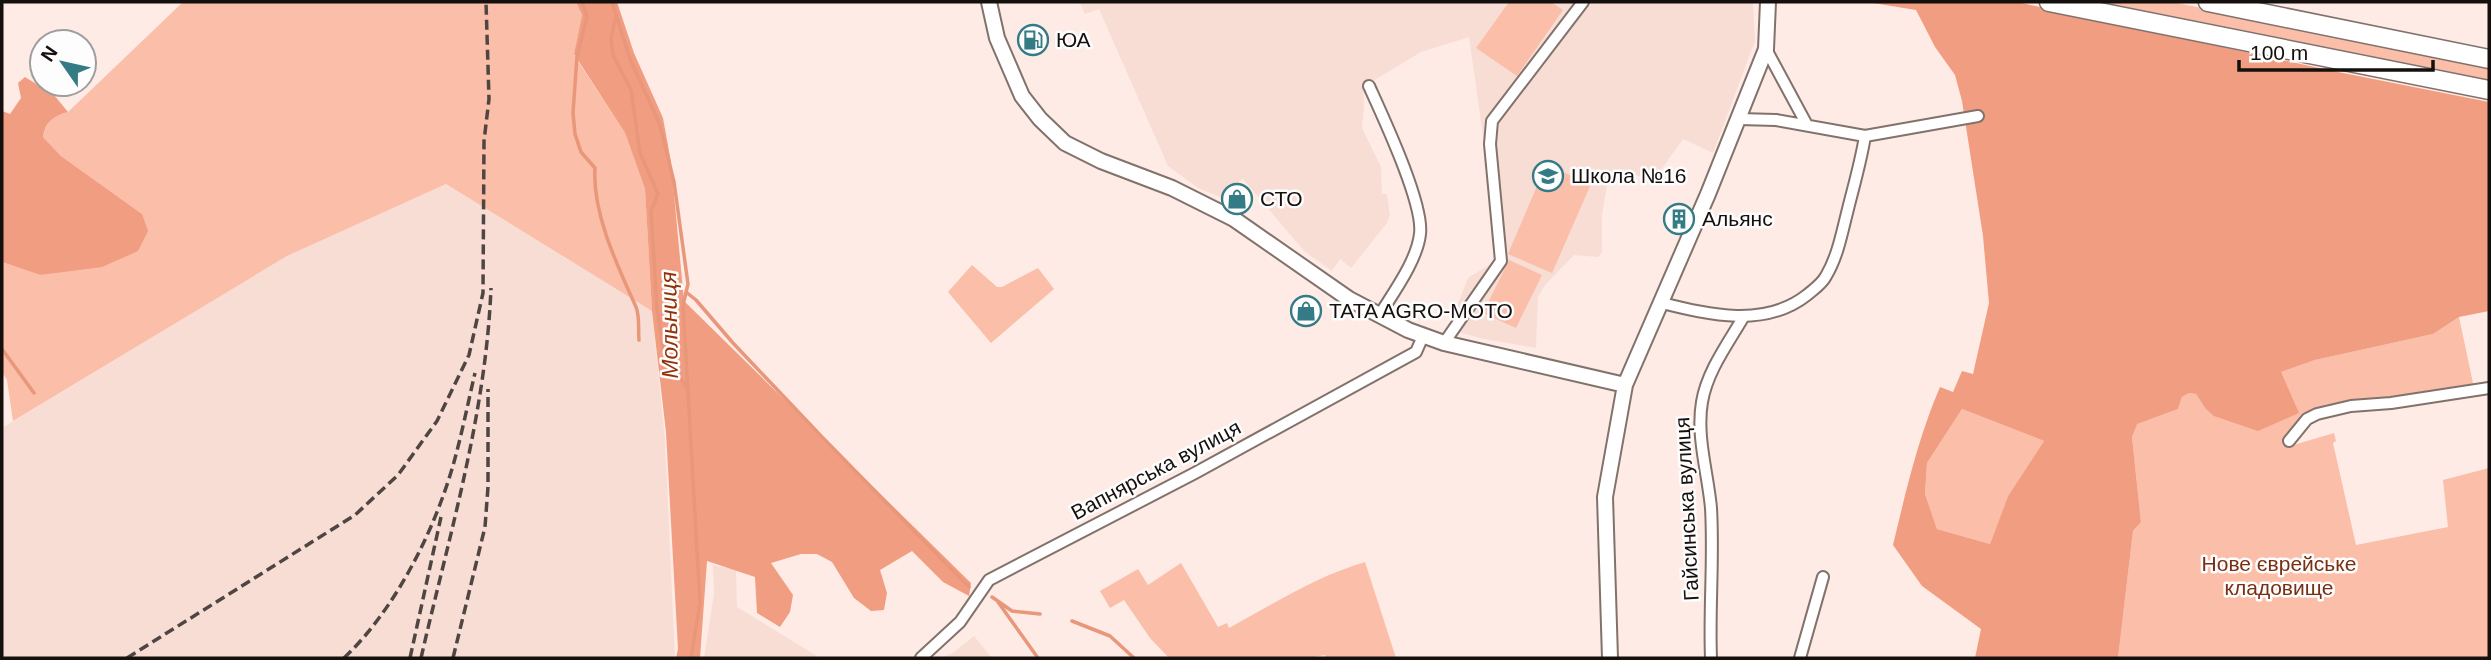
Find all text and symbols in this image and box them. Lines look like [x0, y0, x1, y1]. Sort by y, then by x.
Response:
fuel station icon: ЮА [1016, 23, 1050, 57]
north arrow [28, 28, 98, 98]
place label: ЮА [1056, 28, 1091, 51]
scale bar [2239, 28, 2433, 72]
text: 100 m [2250, 41, 2308, 64]
text: N [37, 42, 62, 65]
school or university icon: Школа №16 [1531, 159, 1565, 193]
place label: Школа №16 [1571, 164, 1687, 187]
shop icon: СТО [1220, 182, 1254, 216]
place label: СТО [1260, 187, 1303, 210]
building icon: Альянс [1662, 202, 1696, 236]
place label: Альянс [1702, 207, 1773, 230]
water label: Мольниця [655, 271, 683, 379]
shop icon: TATA AGRO-MOTO [1289, 294, 1323, 328]
place label: TATA AGRO-MOTO [1329, 299, 1513, 322]
street label: Вапнярська вулиця [1067, 415, 1244, 524]
street label: Гайсинська вулиця [1670, 416, 1703, 602]
park label: Нове єврейське кладовище [2202, 552, 2356, 599]

